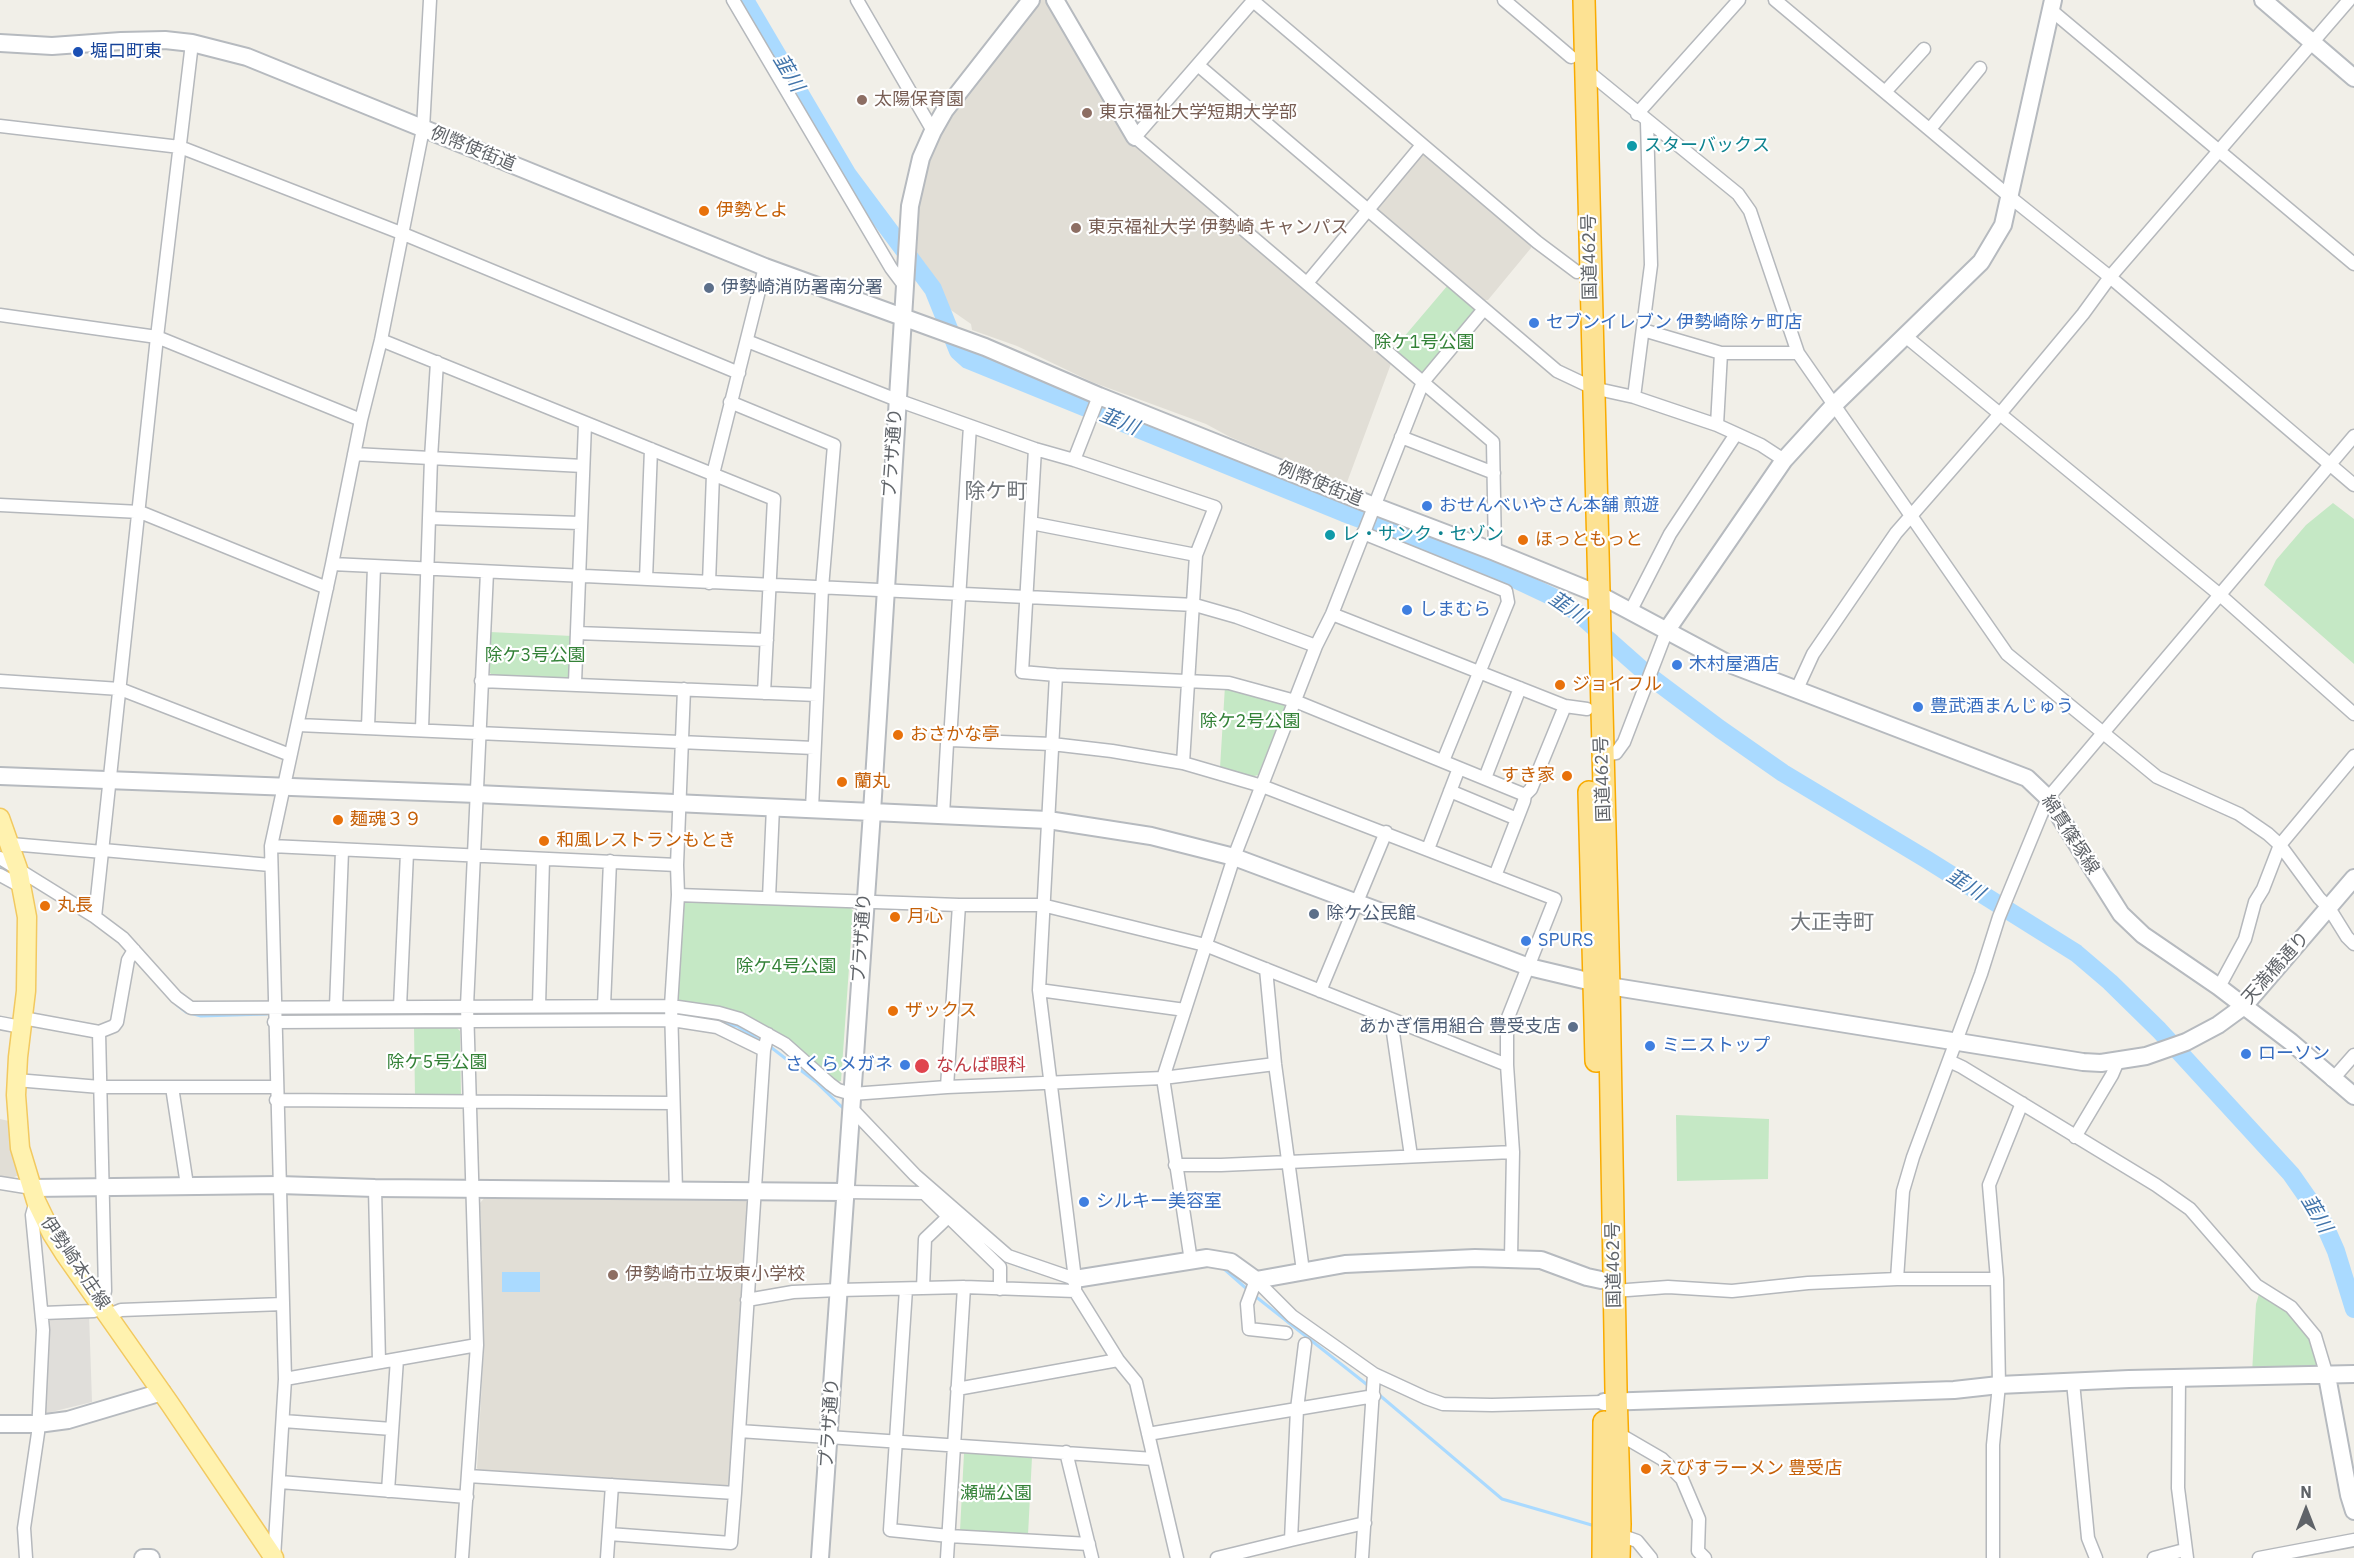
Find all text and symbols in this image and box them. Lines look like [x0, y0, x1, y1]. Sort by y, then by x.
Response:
place label: 堀口町東 [90, 41, 162, 63]
marker: 堀口町東 [71, 45, 85, 59]
water label: 韮川 [767, 50, 809, 96]
place label: 太陽保育園 [874, 89, 964, 111]
marker: 太陽保育園 [855, 93, 869, 107]
place label: 東京福祉大学短期大学部 [1099, 102, 1297, 124]
marker: 東京福祉大学短期大学部 [1080, 106, 1094, 120]
street label: 例幣使街道 [427, 122, 519, 176]
place label: スターバックス [1644, 135, 1770, 157]
marker: スターバックス [1625, 139, 1639, 153]
place label: 伊勢とよ [716, 200, 788, 222]
marker: 伊勢とよ [697, 204, 711, 218]
street label: 国道462号 [1578, 214, 1602, 300]
place label: 東京福祉大学 伊勢崎 キャンパス [1088, 217, 1348, 239]
marker: 東京福祉大学 伊勢崎 キャンパス [1069, 221, 1083, 235]
place label: 伊勢崎消防署南分署 [721, 277, 883, 299]
marker: 伊勢崎消防署南分署 [702, 281, 716, 295]
place label: セブンイレブン 伊勢崎除ヶ町店 [1546, 312, 1802, 334]
marker: セブンイレブン 伊勢崎除ヶ町店 [1527, 316, 1541, 330]
park label: 除ケ1号公園 [1374, 332, 1474, 354]
water label: 韮川 [1096, 403, 1142, 441]
street label: プラザ通り [879, 407, 907, 499]
street label: 例幣使街道 [1274, 457, 1366, 511]
district label: 除ケ町 [965, 479, 1027, 505]
place label: おせんベいやさん本舗 煎遊 [1439, 495, 1659, 517]
marker: おせんベいやさん本舗 煎遊 [1420, 499, 1434, 513]
place label: レ・サンク・セゾン [1342, 524, 1504, 546]
marker: レ・サンク・セゾン [1323, 528, 1337, 542]
place label: ほっともっと [1535, 529, 1643, 551]
marker: ほっともっと [1516, 533, 1530, 547]
water label: 韮川 [1544, 587, 1590, 629]
place label: しまむら [1419, 599, 1491, 621]
marker: しまむら [1400, 603, 1414, 617]
park label: 除ケ3号公園 [485, 645, 585, 667]
place label: 木村屋酒店 [1689, 654, 1779, 676]
marker: 木村屋酒店 [1670, 658, 1684, 672]
place label: ジョイフル [1572, 674, 1662, 696]
marker: ジョイフル [1553, 678, 1567, 692]
place label: 豊武酒まんじゅう [1930, 696, 2074, 718]
marker: 豊武酒まんじゅう [1911, 700, 1925, 714]
park label: 除ケ2号公園 [1200, 711, 1300, 733]
place label: おさかな亭 [910, 724, 1000, 746]
marker: おさかな亭 [891, 728, 905, 742]
street label: 国道462号 [1591, 735, 1615, 823]
place label: すき家 [1501, 765, 1555, 787]
marker: すき家 [1560, 769, 1574, 783]
place label: 蘭丸 [854, 771, 890, 793]
marker: 蘭丸 [835, 775, 849, 789]
street label: 綿貫篠塚線 [2036, 791, 2104, 879]
place label: 麺魂３９ [350, 809, 422, 831]
marker: 麺魂３９ [331, 813, 345, 827]
place label: 和風レストランもとき [556, 830, 736, 852]
marker: 和風レストランもとき [537, 834, 551, 848]
water label: 韮川 [1942, 864, 1988, 906]
street label: プラザ通り [848, 892, 876, 984]
place label: 丸長 [57, 895, 93, 917]
marker: 丸長 [38, 899, 52, 913]
place label: 除ケ公民館 [1326, 903, 1416, 925]
place label: 月心 [907, 906, 943, 928]
marker: 除ケ公民館 [1307, 907, 1321, 921]
marker: 月心 [888, 910, 902, 924]
district label: 大正寺町 [1790, 910, 1874, 936]
street label: 天満橋通り [2238, 927, 2314, 1009]
place label: SPURS [1538, 930, 1594, 952]
marker: SPURS [1519, 934, 1533, 948]
park label: 除ケ4号公園 [736, 956, 836, 978]
place label: ザックス [905, 1000, 977, 1022]
marker: ザックス [886, 1004, 900, 1018]
place label: あかぎ信用組合 豊受支店 [1359, 1016, 1561, 1038]
marker: あかぎ信用組合 豊受支店 [1566, 1020, 1580, 1034]
place label: ミニストップ [1662, 1035, 1770, 1057]
marker: ミニストップ [1643, 1039, 1657, 1053]
place label: ローソン [2258, 1043, 2330, 1065]
marker: ローソン [2239, 1047, 2253, 1061]
park label: 除ケ5号公園 [387, 1052, 487, 1074]
place label: さくらメガネ [785, 1054, 893, 1076]
place label: なんば眼科 [936, 1055, 1026, 1077]
marker: なんば眼科 [913, 1057, 931, 1075]
marker: さくらメガネ [898, 1058, 912, 1072]
place label: シルキー美容室 [1096, 1191, 1222, 1213]
water label: 韮川 [2295, 1191, 2337, 1237]
marker: シルキー美容室 [1077, 1195, 1091, 1209]
street label: 伊勢崎本庄線 [36, 1212, 114, 1314]
street label: 国道462号 [1602, 1222, 1626, 1308]
place label: 伊勢崎市立坂東小学校 [625, 1264, 805, 1286]
marker: 伊勢崎市立坂東小学校 [606, 1268, 620, 1282]
street label: プラザ通り [816, 1377, 844, 1469]
place label: えびすラーメン 豊受店 [1658, 1458, 1842, 1480]
marker: えびすラーメン 豊受店 [1639, 1462, 1653, 1476]
north arrow [2276, 1480, 2336, 1540]
text: N [2300, 1482, 2312, 1502]
park label: 瀬端公園 [960, 1483, 1032, 1505]

